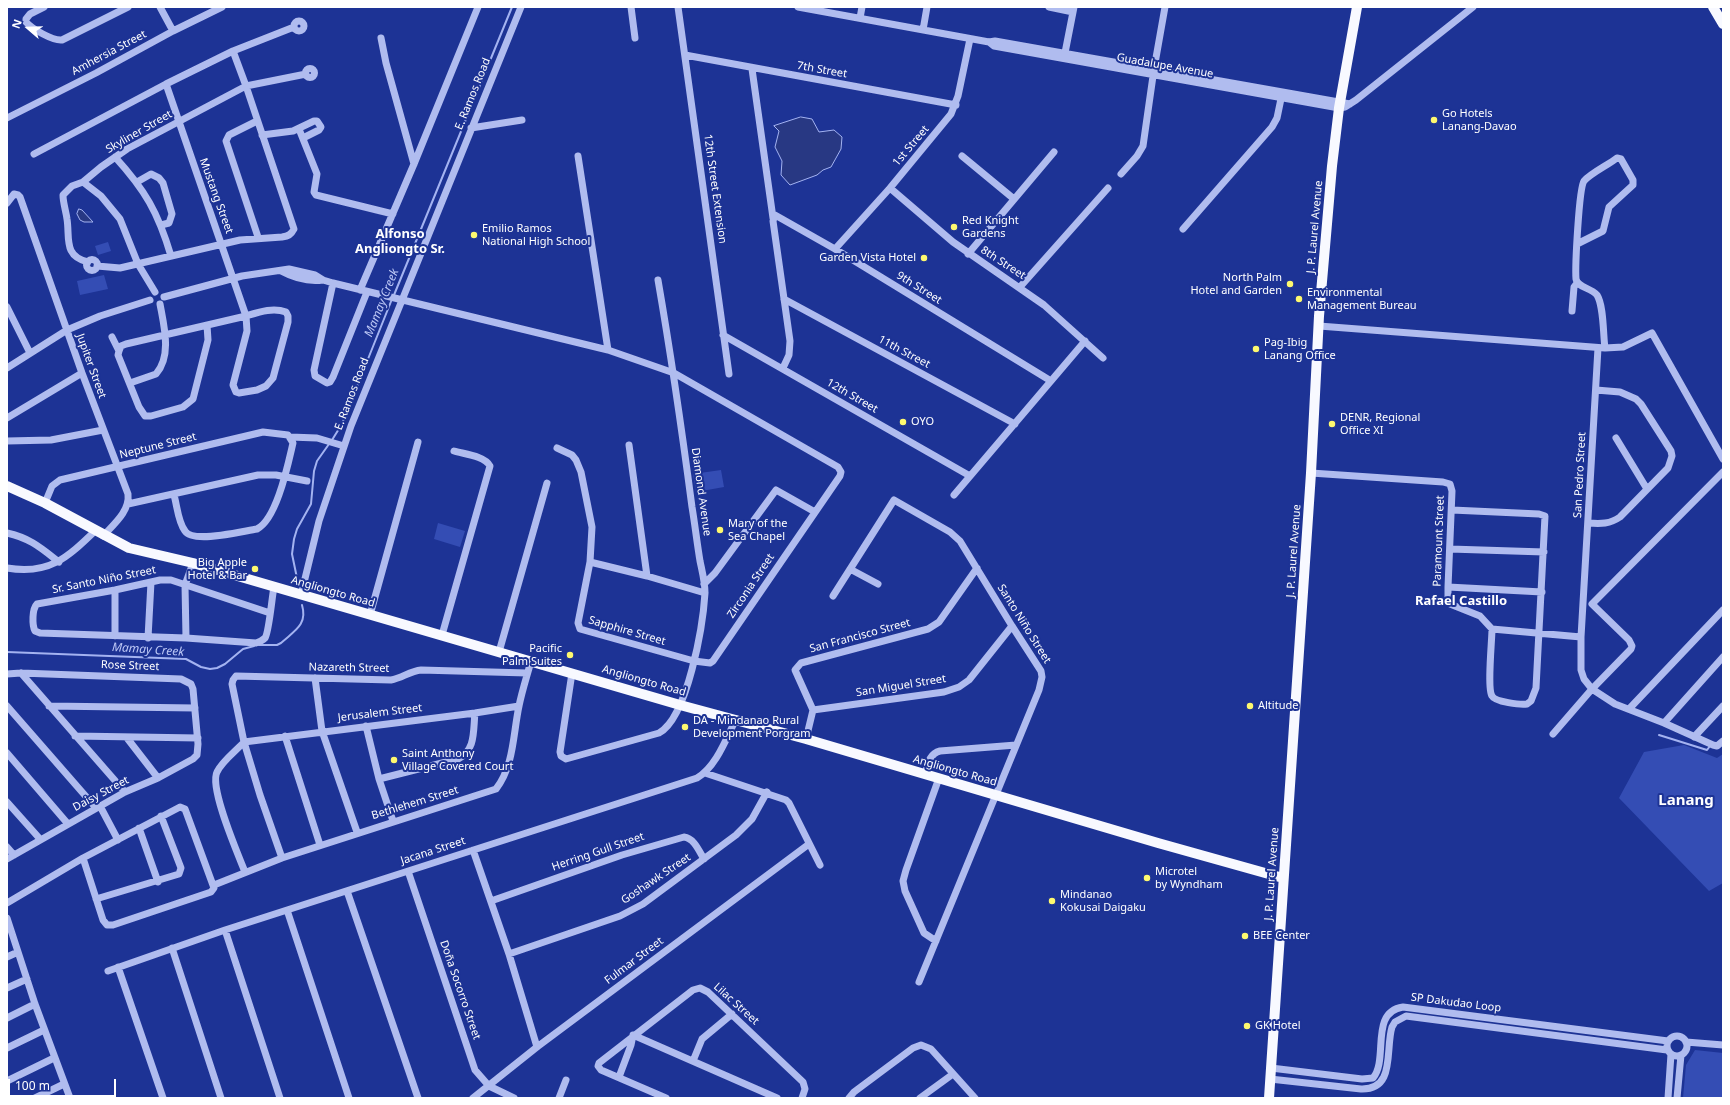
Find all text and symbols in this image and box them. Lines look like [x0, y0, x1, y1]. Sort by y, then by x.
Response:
north arrow [8, 8, 48, 48]
text: N [8, 17, 25, 31]
street label: Amhersia Street [69, 28, 149, 78]
street label: Guadalupe Avenue [1116, 51, 1214, 81]
street label: E. Ramos Road [453, 56, 493, 132]
street label: 7th Street [796, 59, 848, 81]
place label: Go Hotels Lanang-Davao [1442, 107, 1517, 133]
street label: Skyliner Street [104, 108, 174, 156]
marker: Go Hotels Lanang-Davao [1429, 115, 1439, 125]
street label: 1st Street [890, 123, 932, 169]
street label: 12th Street Extension [701, 133, 729, 245]
street label: Mustang Street [196, 156, 236, 236]
street label: J. P. Laurel Avenue [1304, 180, 1326, 274]
place label: Red Knight Gardens [962, 214, 1019, 240]
place label: Emilio Ramos National High School [482, 222, 590, 248]
marker: Red Knight Gardens [949, 222, 959, 232]
district label: Alfonso Angliongto Sr. [355, 226, 445, 257]
marker: Emilio Ramos National High School [469, 230, 479, 240]
street label: 8th Street [978, 244, 1028, 282]
place label: Garden Vista Hotel [819, 251, 916, 265]
marker: Garden Vista Hotel [919, 253, 929, 263]
water label: Mamay Creek [362, 267, 402, 339]
street label: 9th Street [894, 269, 944, 307]
place label: North Palm Hotel and Garden [1190, 271, 1282, 297]
marker: North Palm Hotel and Garden [1285, 279, 1295, 289]
place label: Environmental Management Bureau [1307, 286, 1417, 312]
marker: Environmental Management Bureau [1294, 294, 1304, 304]
street label: Jupiter Street [73, 332, 109, 400]
street label: 11th Street [876, 333, 932, 371]
place label: Pag-Ibig Lanang Office [1264, 336, 1336, 362]
marker: Pag-Ibig Lanang Office [1251, 344, 1261, 354]
street label: E. Ramos Road [332, 356, 372, 432]
street label: 12th Street [824, 376, 880, 416]
place label: DENR, Regional Office XI [1340, 411, 1420, 437]
place label: OYO [911, 415, 934, 429]
marker: OYO [898, 417, 908, 427]
marker: DENR, Regional Office XI [1327, 419, 1337, 429]
street label: Neptune Street [118, 430, 198, 462]
street label: San Pedro Street [1571, 432, 1589, 518]
street label: Diamond Avenue [688, 447, 714, 537]
street label: Paramount Street [1431, 495, 1447, 587]
street label: J. P. Laurel Avenue [1284, 504, 1304, 598]
place label: Mary of the Sea Chapel [728, 517, 787, 543]
marker: Mary of the Sea Chapel [715, 525, 725, 535]
street label: Zirconia Street [725, 551, 777, 621]
place label: Big Apple Hotel & Bar [188, 556, 247, 582]
street label: Sr. Santo Niño Street [51, 563, 157, 597]
marker: Big Apple Hotel & Bar [250, 564, 260, 574]
street label: Angliongto Road [290, 574, 376, 610]
street label: Santo Niño Street [994, 582, 1054, 666]
district label: Rafael Castillo [1415, 593, 1507, 609]
street label: Sapphire Street [587, 614, 667, 648]
street label: San Francisco Street [808, 616, 912, 656]
water label: Mamay Creek [111, 640, 185, 660]
place label: Pacific Palm Suites [502, 642, 562, 668]
marker: Pacific Palm Suites [565, 650, 575, 660]
street label: Rose Street [101, 658, 159, 674]
street label: Nazareth Street [309, 661, 389, 675]
street label: Angliongto Road [601, 663, 687, 699]
street label: San Miguel Street [855, 672, 947, 700]
place label: Altitude [1258, 699, 1298, 713]
street label: Jerusalem Street [337, 701, 423, 725]
marker: Altitude [1245, 701, 1255, 711]
place label: DA - Mindanao Rural Development Porgram [693, 714, 810, 740]
marker: DA - Mindanao Rural Development Porgram [680, 722, 690, 732]
place label: Saint Anthony Village Covered Court [402, 747, 513, 773]
street label: Angliongto Road [912, 753, 998, 789]
marker: Saint Anthony Village Covered Court [389, 755, 399, 765]
street label: Daisy Street [71, 774, 131, 814]
street label: Bethlehem Street [370, 784, 460, 822]
district label: Lanang [1658, 792, 1714, 810]
street label: J. P. Laurel Avenue [1262, 827, 1282, 921]
street label: Herring Gull Street [550, 830, 646, 874]
street label: Jacana Street [399, 834, 467, 868]
street label: Goshawk Street [619, 851, 693, 907]
place label: Microtel by Wyndham [1155, 865, 1223, 891]
marker: Microtel by Wyndham [1142, 873, 1152, 883]
place label: Mindanao Kokusai Daigaku [1060, 888, 1146, 914]
marker: Mindanao Kokusai Daigaku [1047, 896, 1057, 906]
place label: BEE Center [1253, 929, 1310, 943]
marker: BEE Center [1240, 931, 1250, 941]
street label: Fulmar Street [602, 935, 666, 987]
street label: Doña Socorro Street [437, 939, 483, 1041]
street label: Lilac Street [711, 980, 761, 1028]
street label: SP Dakudao Loop [1410, 991, 1502, 1015]
place label: GK Hotel [1255, 1019, 1300, 1033]
marker: GK Hotel [1242, 1021, 1252, 1031]
scale bar [10, 1071, 118, 1097]
text: 100 m [15, 1077, 50, 1094]

